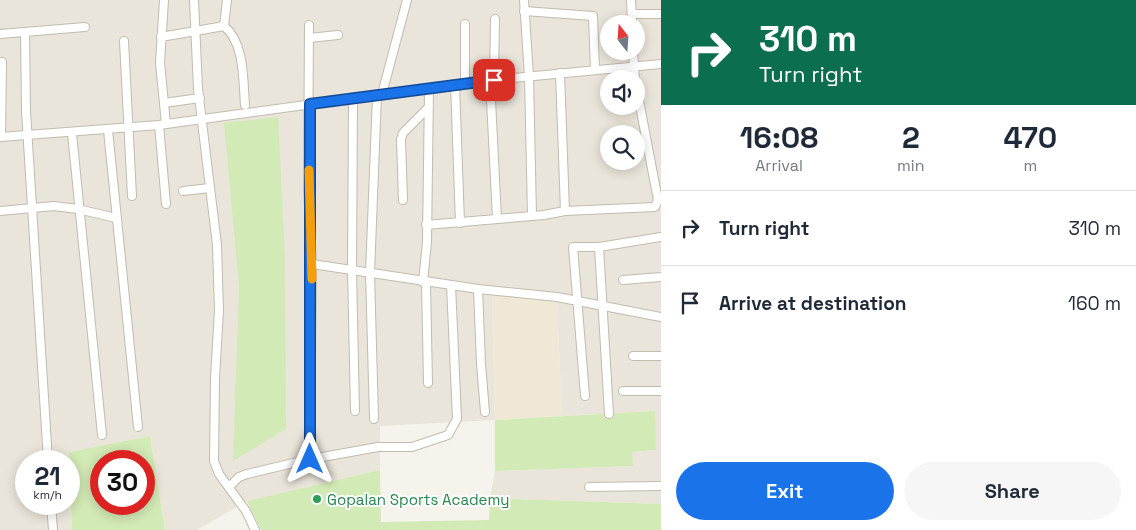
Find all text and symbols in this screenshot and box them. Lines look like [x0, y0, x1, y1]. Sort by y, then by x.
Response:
north arrow [600, 15, 645, 60]
map controls [600, 15, 645, 170]
text: 310 m [759, 17, 857, 61]
icon: right [676, 20, 741, 85]
pin [473, 59, 515, 101]
text: Turn right [759, 60, 862, 88]
icon: arrive [480, 66, 508, 94]
button: sound [600, 70, 645, 115]
text: 16:08 [740, 118, 818, 157]
text: 2 [902, 118, 920, 157]
text: 470 [1003, 118, 1057, 157]
button: search [600, 125, 645, 170]
text: Arrival [755, 155, 803, 176]
text: min [897, 155, 925, 176]
text: m [1023, 155, 1037, 176]
icon: right [676, 214, 704, 242]
text: Turn right [719, 216, 809, 241]
text: 310 m [1068, 216, 1121, 241]
icon: arrive [676, 289, 704, 317]
text: Arrive at destination [719, 291, 907, 316]
text: 160 m [1068, 291, 1121, 316]
position arrow [283, 432, 335, 484]
speed limit sign: 30 [90, 450, 155, 515]
text: 21 [34, 460, 61, 492]
button: Exit [676, 462, 894, 520]
button: Share [904, 462, 1121, 520]
text: km/h [33, 487, 62, 503]
place label: Gopalan Sports Academy [327, 490, 509, 509]
marker: Gopalan Sports Academy [311, 493, 323, 505]

